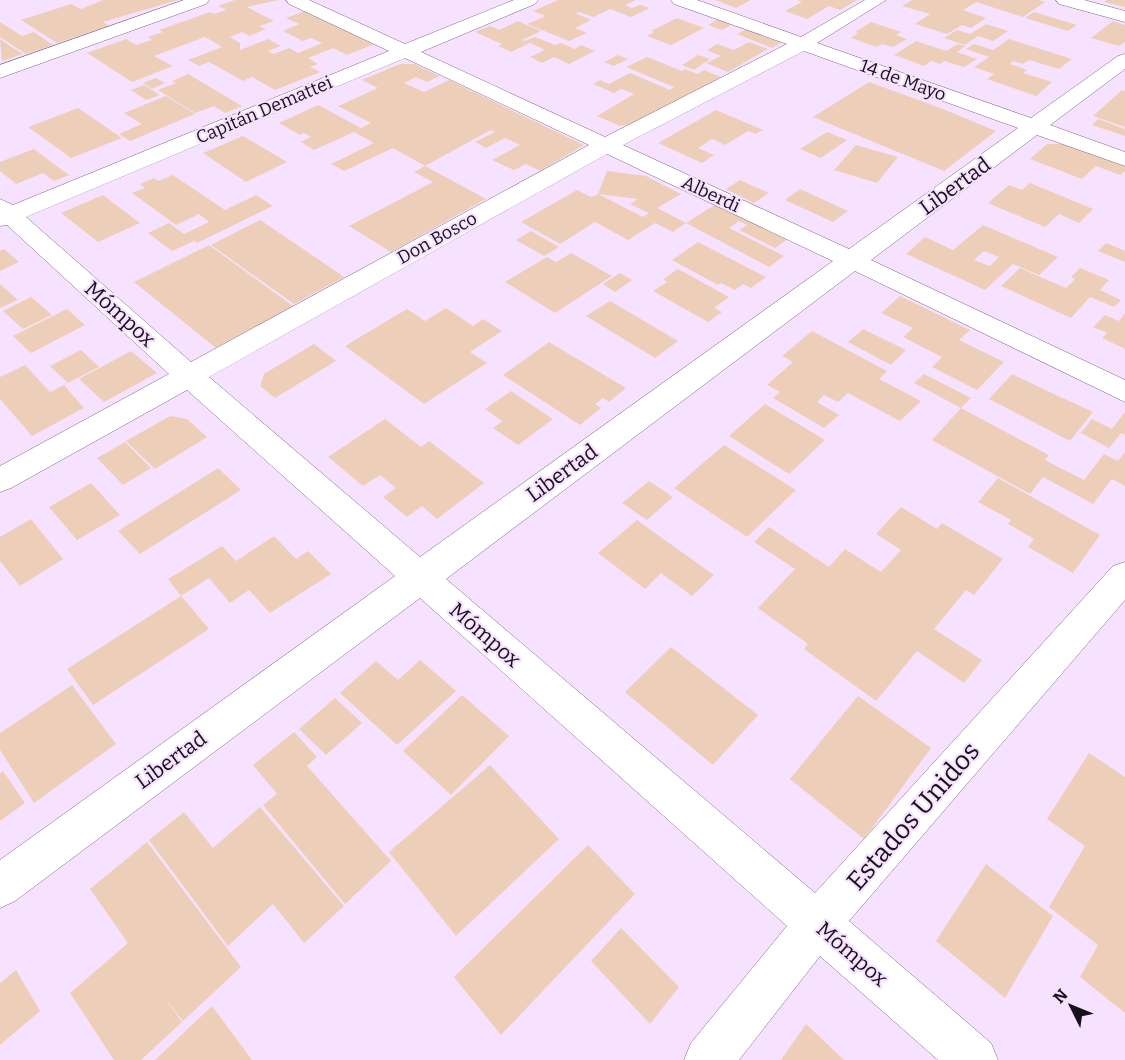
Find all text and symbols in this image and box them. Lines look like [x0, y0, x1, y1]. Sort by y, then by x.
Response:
street label: 14 de Mayo [857, 54, 949, 106]
street label: Capitán Demattei [192, 71, 336, 149]
street label: Libertad [914, 151, 996, 221]
street label: Alberdi [678, 171, 744, 217]
street label: Don Bosco [393, 207, 481, 269]
street label: Mómpox [79, 276, 161, 353]
street label: Libertad [521, 438, 603, 508]
street label: Mómpox [444, 597, 526, 673]
street label: Libertad [130, 725, 212, 795]
street label: Estados Unidos [841, 736, 986, 897]
street label: Mómpox [811, 916, 893, 992]
north arrow [1041, 976, 1101, 1036]
text: N [1049, 985, 1072, 1007]

